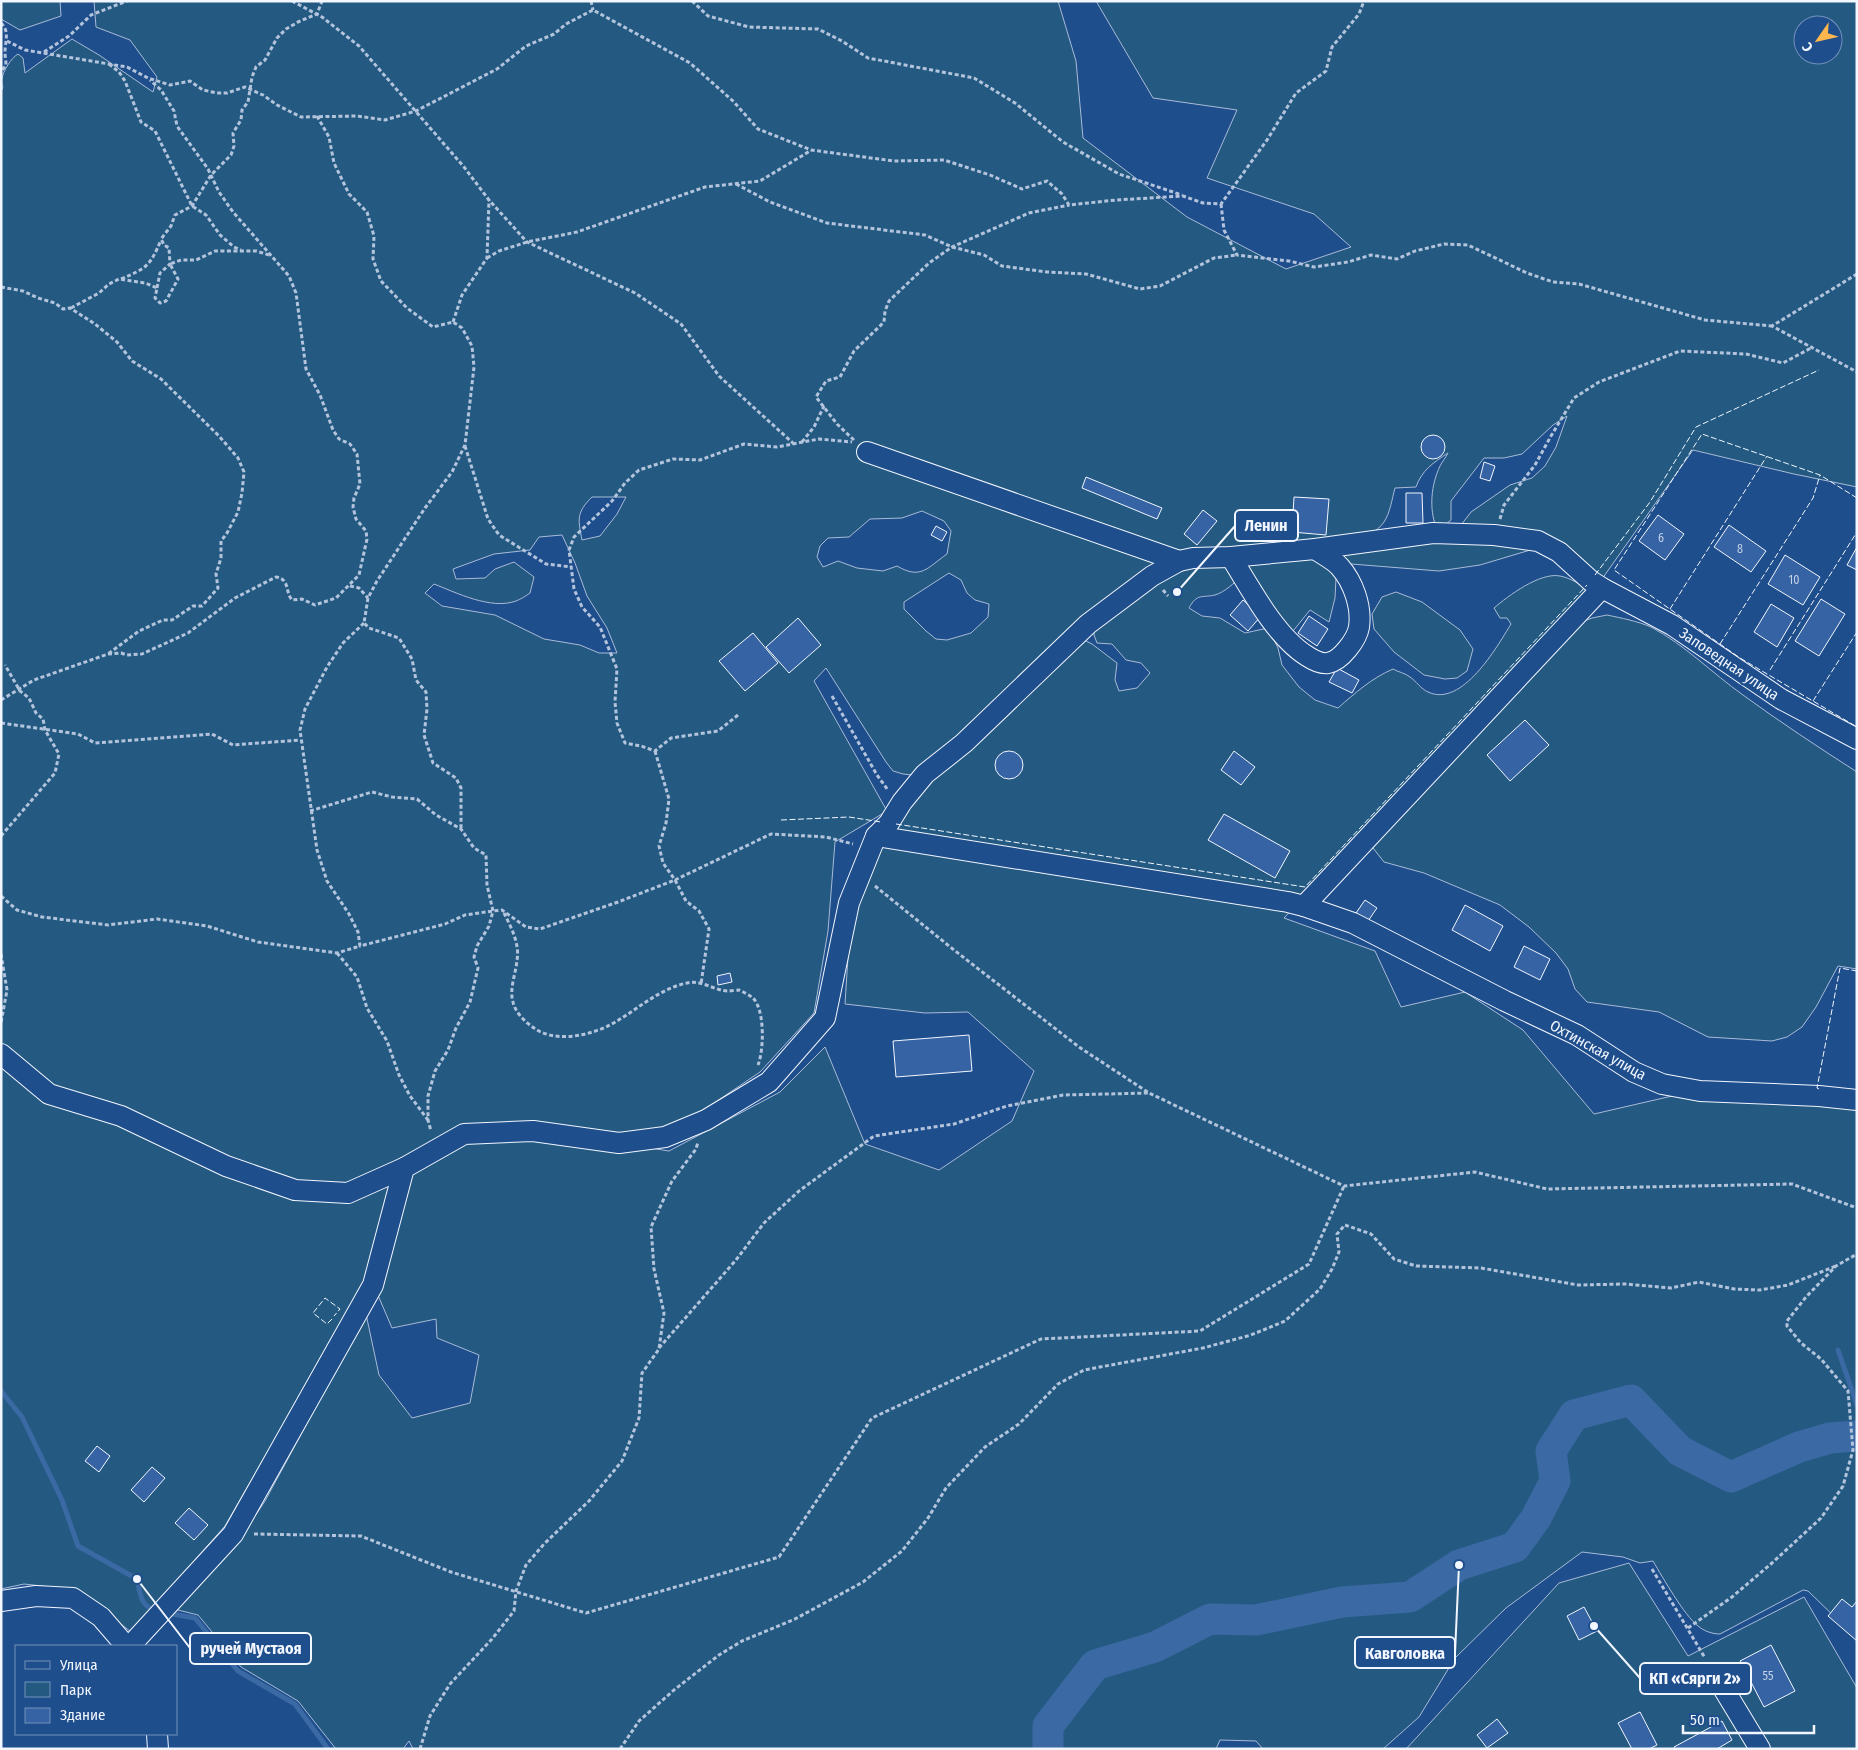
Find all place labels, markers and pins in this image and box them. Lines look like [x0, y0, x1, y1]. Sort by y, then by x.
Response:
callout: Ленин [1235, 510, 1298, 541]
callout: ручей Мустаоя [190, 1633, 311, 1664]
callout: Кавголовка [1355, 1637, 1455, 1668]
callout: КП «Сярги 2» [1640, 1663, 1751, 1694]

